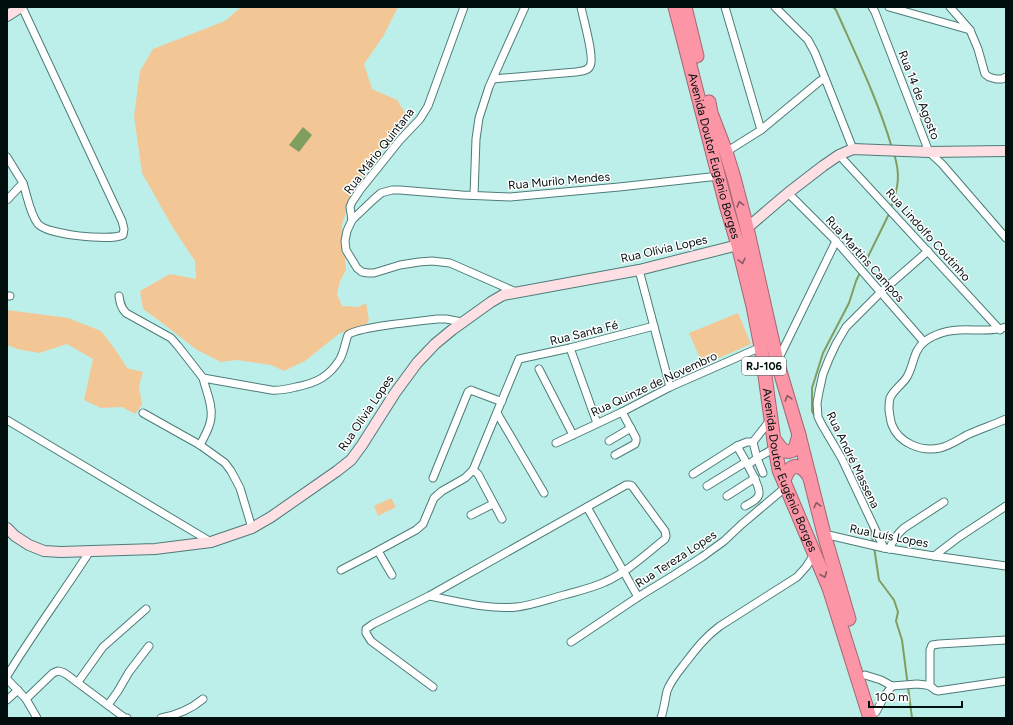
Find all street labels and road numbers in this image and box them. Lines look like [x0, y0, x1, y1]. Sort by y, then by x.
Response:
street label: Rua 14 de Agosto [896, 48, 942, 142]
street label: Avenida Doutor Eugênio Borges [685, 71, 743, 241]
street label: Rua Mário Quintana [341, 105, 417, 197]
street label: Rua Murilo Mendes [508, 170, 611, 192]
street label: Rua Lindolfo Coutinho [883, 186, 973, 284]
street label: Rua Martins Campos [823, 213, 908, 305]
street label: Rua Olívia Lopes [619, 232, 709, 266]
street label: Rua Santa Fé [548, 318, 620, 348]
street label: Rua Quinze de Novembro [589, 349, 719, 419]
road number: RJ-106 [742, 357, 786, 375]
street label: Rua Olívia Lopes [335, 372, 397, 454]
street label: Avenida Doutor Eugênio Borges [760, 387, 820, 555]
street label: Rua André Massena [824, 409, 882, 511]
street label: Rua Luís Lopes [848, 521, 930, 551]
street label: Rua Tereza Lopes [633, 527, 719, 590]

